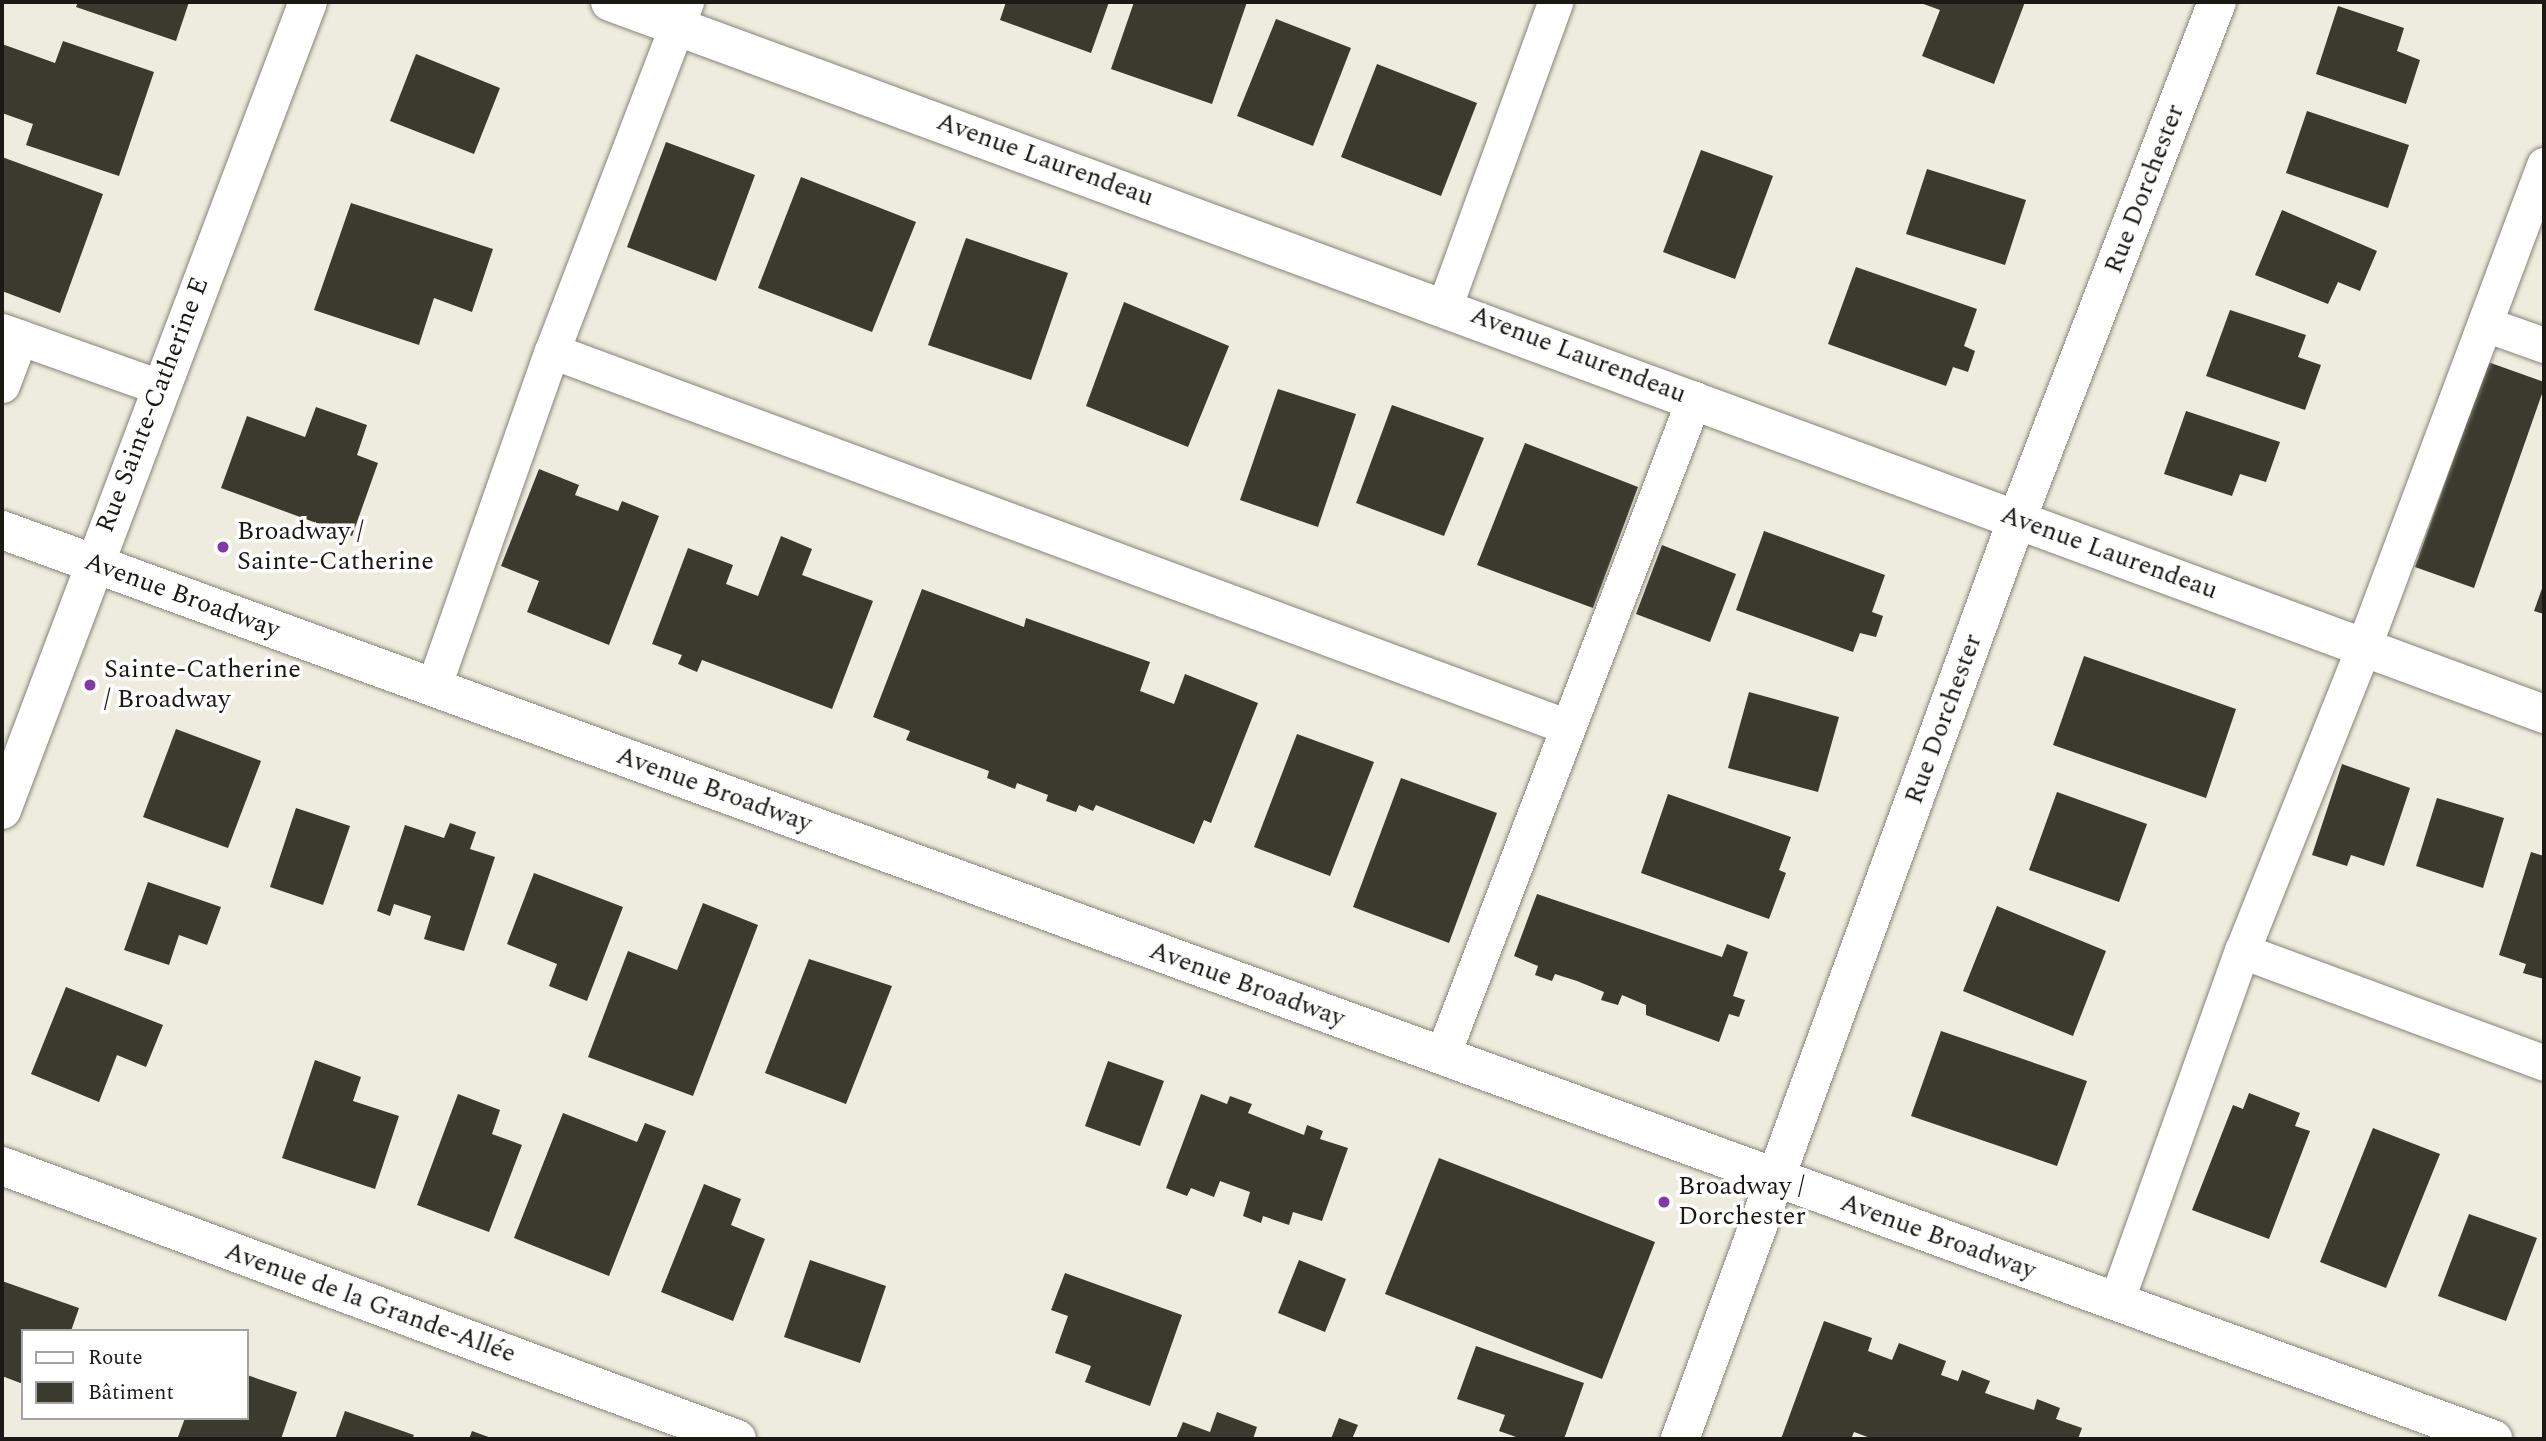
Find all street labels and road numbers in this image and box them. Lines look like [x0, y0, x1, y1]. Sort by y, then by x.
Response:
street label: Rue Dorchester [2098, 100, 2192, 278]
street label: Avenue Laurendeau [932, 106, 1158, 214]
street label: Rue Sainte-Catherine E [90, 273, 216, 537]
street label: Avenue Laurendeau [1466, 299, 1690, 411]
street label: Avenue Laurendeau [1996, 499, 2222, 607]
street label: Avenue Broadway [80, 546, 284, 646]
street label: Rue Dorchester [1899, 630, 1989, 808]
street label: Avenue Broadway [612, 740, 816, 840]
street label: Avenue Broadway [1145, 935, 1349, 1035]
street label: Avenue Broadway [1836, 1187, 2040, 1287]
street label: Avenue de la Grande-Allée [220, 1236, 520, 1370]

